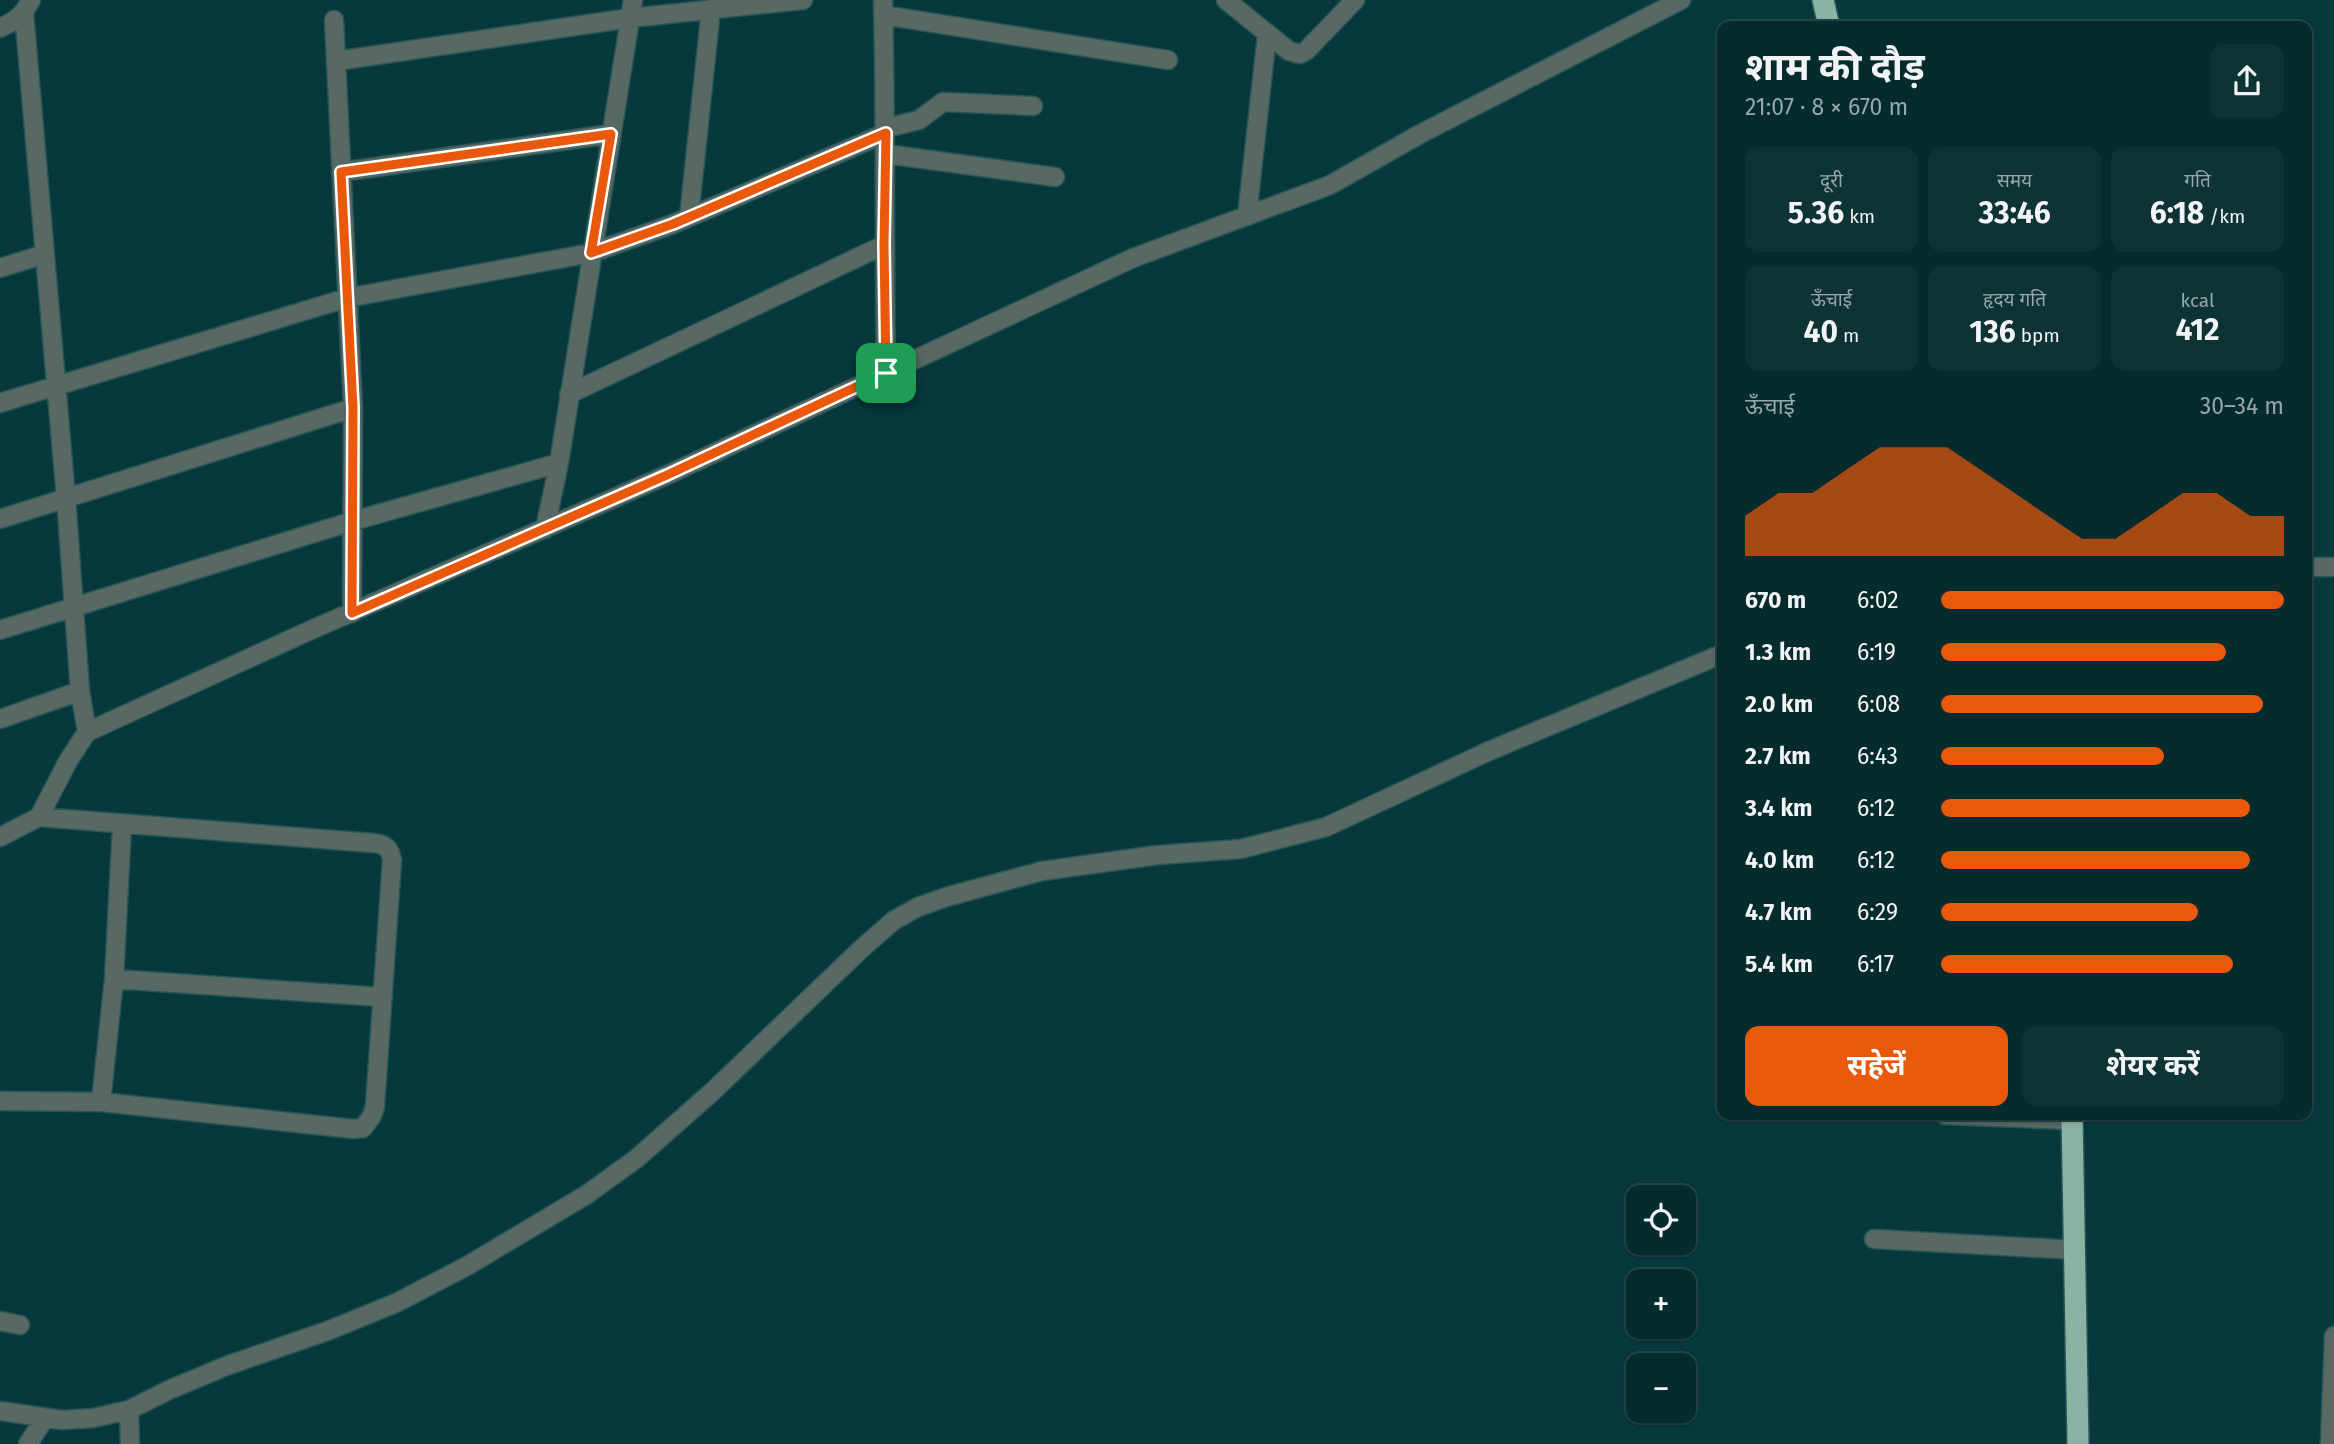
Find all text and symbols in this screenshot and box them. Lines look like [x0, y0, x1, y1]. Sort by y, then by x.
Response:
text: शाम की दौड़ [1745, 44, 1925, 90]
button: share [2210, 44, 2284, 118]
text: 21:07 · 8 × 670 m [1745, 93, 1908, 121]
text: दूरी [1820, 169, 1843, 192]
text: समय [1997, 169, 2032, 192]
text: गति [2184, 169, 2211, 192]
text: 5.36 [1788, 195, 1844, 231]
text: 33:46 [1978, 195, 2051, 231]
text: 6:18 [2150, 195, 2204, 231]
text: km [1844, 205, 1875, 228]
text: /km [2204, 205, 2245, 228]
text: ऊँचाई [1811, 288, 1852, 311]
text: हृदय गति [1983, 288, 2046, 311]
text: kcal [2180, 289, 2215, 312]
text: 412 [2175, 312, 2220, 348]
text: 40 [1804, 314, 1838, 350]
text: 136 [1969, 314, 2016, 350]
text: m [1838, 324, 1859, 347]
text: bpm [2016, 324, 2060, 347]
pin [856, 343, 916, 403]
icon: arrive [867, 354, 905, 392]
text: ऊँचाई [1745, 392, 1795, 420]
text: 30–34 m [2200, 392, 2284, 420]
text: 670 m [1745, 586, 1806, 614]
text: 6:02 [1857, 586, 1899, 614]
text: 1.3 km [1745, 638, 1811, 666]
text: 6:19 [1857, 638, 1896, 666]
text: 2.0 km [1745, 690, 1813, 718]
text: 6:08 [1857, 690, 1900, 718]
text: 2.7 km [1745, 742, 1811, 770]
text: 6:43 [1857, 742, 1898, 770]
text: 3.4 km [1745, 794, 1813, 822]
text: 6:12 [1857, 794, 1895, 822]
text: 4.0 km [1745, 846, 1814, 874]
text: 6:12 [1857, 846, 1895, 874]
text: 4.7 km [1745, 898, 1812, 926]
text: 6:29 [1857, 898, 1898, 926]
text: 5.4 km [1745, 950, 1813, 978]
text: 6:17 [1857, 950, 1894, 978]
button: सहेजें [1745, 1026, 2008, 1106]
button: शेयर करें [2022, 1026, 2284, 1106]
map controls [1626, 1185, 1696, 1423]
button: locate [1626, 1185, 1696, 1255]
button: + [1626, 1269, 1696, 1339]
button: − [1626, 1353, 1696, 1423]

